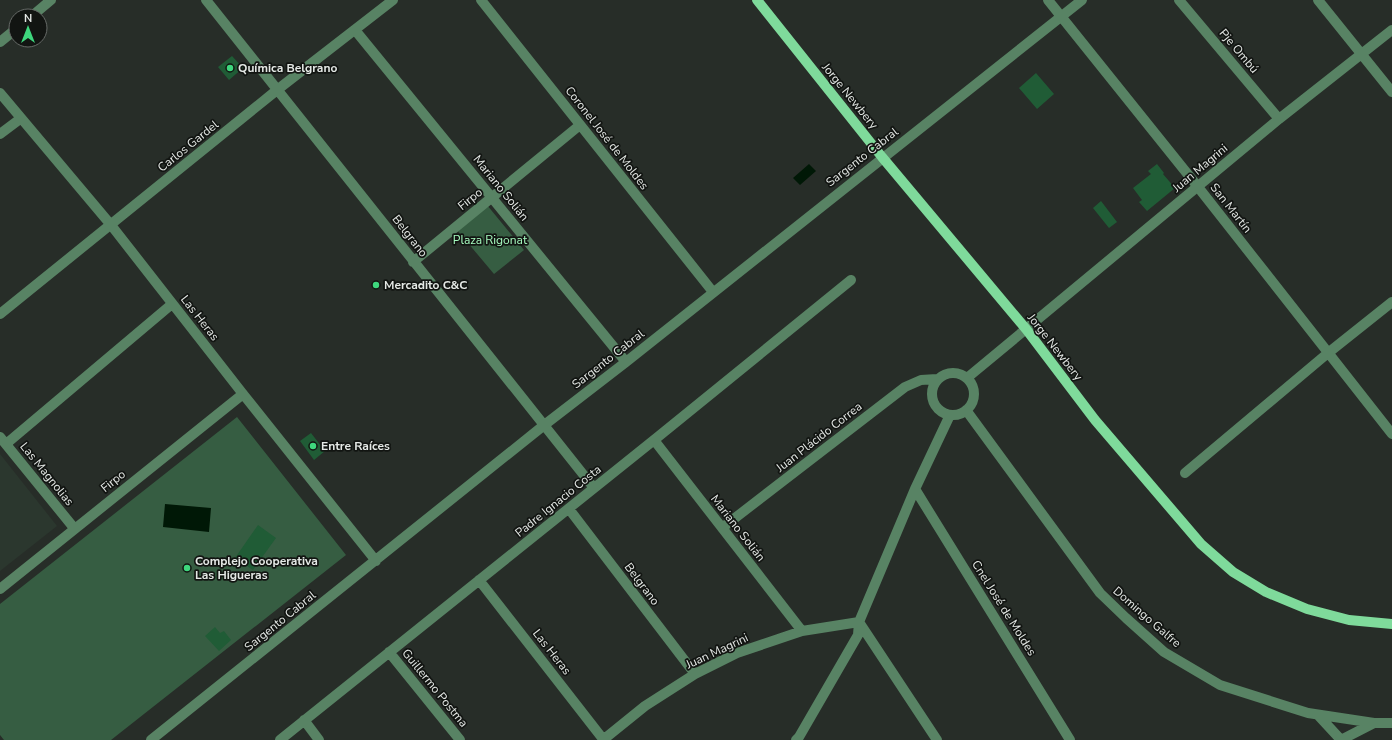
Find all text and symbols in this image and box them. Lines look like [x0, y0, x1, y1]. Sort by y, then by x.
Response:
north arrow [8, 8, 48, 48]
text: N [24, 11, 32, 26]
street label: Pje Ombú [1216, 26, 1262, 76]
street label: Jorge Newbery [818, 59, 882, 133]
place label: Química Belgrano [238, 60, 337, 76]
marker: Química Belgrano [225, 63, 235, 73]
street label: Coronel José de Moldes [562, 83, 653, 193]
street label: Carlos Gardel [154, 116, 222, 175]
street label: Sargento Cabral [823, 123, 902, 190]
street label: Juan Magrini [1168, 140, 1231, 196]
street label: Mariano Solián [470, 152, 532, 224]
street label: San Martín [1207, 180, 1255, 236]
street label: Firpo [454, 184, 486, 214]
street label: Belgrano [389, 212, 432, 261]
park label: Plaza Rigonat [453, 232, 528, 248]
place label: Mercadito C&C [384, 277, 467, 293]
marker: Mercadito C&C [371, 280, 381, 290]
street label: Las Heras [177, 292, 223, 344]
street label: Jorge Newbery [1023, 309, 1087, 384]
street label: Sargento Cabral [569, 325, 648, 392]
street label: Juan Plácido Correa [772, 398, 865, 476]
place label: Entre Raíces [321, 438, 390, 454]
street label: Las Magnolias [16, 439, 78, 509]
marker: Entre Raíces [308, 441, 318, 451]
street label: Padre Ignacio Costa [512, 461, 604, 541]
street label: Firpo [97, 466, 129, 496]
street label: Mariano Solián [707, 491, 769, 565]
place label: Complejo Cooperativa Las Higueras [195, 553, 318, 583]
street label: Cnel José de Moldes [968, 557, 1040, 659]
street label: Belgrano [621, 560, 663, 609]
marker: Complejo Cooperativa Las Higueras [182, 563, 192, 573]
street label: Domingo Galfre [1110, 583, 1184, 651]
street label: Sargento Cabral [241, 587, 319, 655]
street label: Las Heras [529, 626, 575, 678]
street label: Juan Magrini [682, 630, 751, 673]
street label: Guillermo Postma [398, 645, 472, 731]

